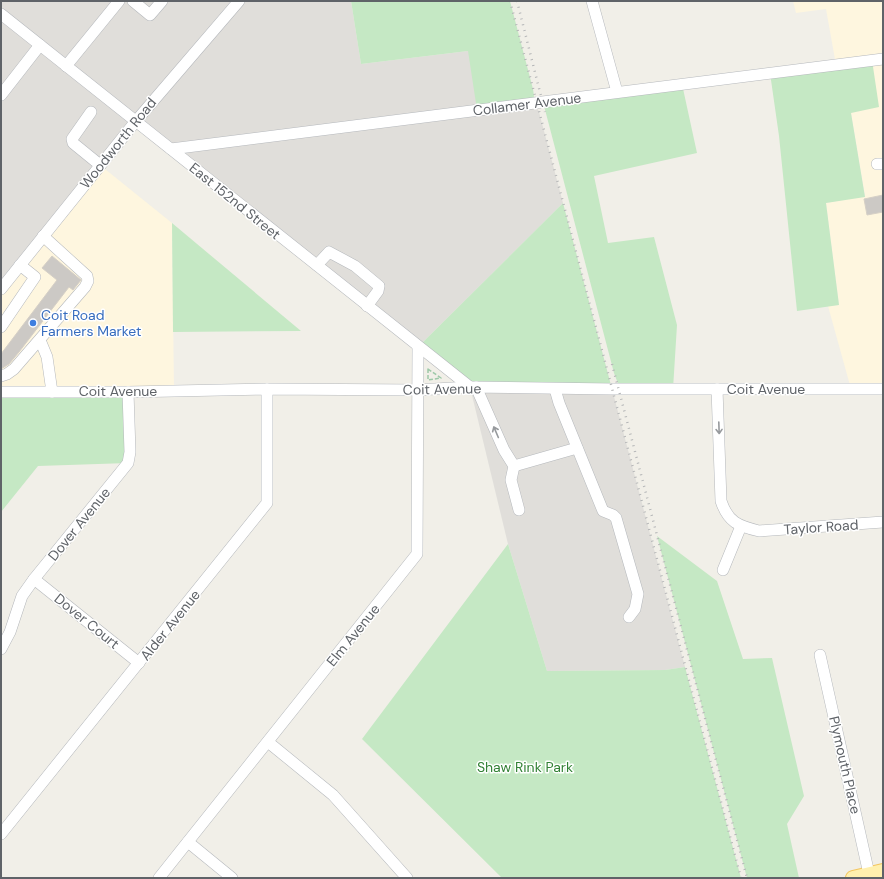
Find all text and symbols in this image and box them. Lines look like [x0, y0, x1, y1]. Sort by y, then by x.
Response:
street label: Collamer Avenue [472, 88, 582, 120]
street label: Woodworth Road [76, 94, 160, 192]
street label: East 152nd Street [186, 159, 284, 243]
place label: Coit Road Farmers Market [41, 306, 142, 340]
marker: Coit Road Farmers Market [28, 318, 38, 328]
street label: Coit Avenue [403, 379, 481, 399]
street label: Coit Avenue [727, 380, 805, 398]
street label: Coit Avenue [79, 382, 157, 400]
one-way arrow [715, 421, 723, 434]
one-way arrow [492, 427, 499, 439]
street label: Dover Avenue [44, 484, 114, 564]
street label: Taylor Road [783, 515, 859, 539]
street label: Alder Avenue [136, 586, 204, 664]
street label: Dover Court [51, 589, 123, 653]
street label: Elm Avenue [322, 600, 384, 670]
street label: Plymouth Place [825, 714, 865, 816]
park label: Shaw Rink Park [477, 758, 573, 776]

